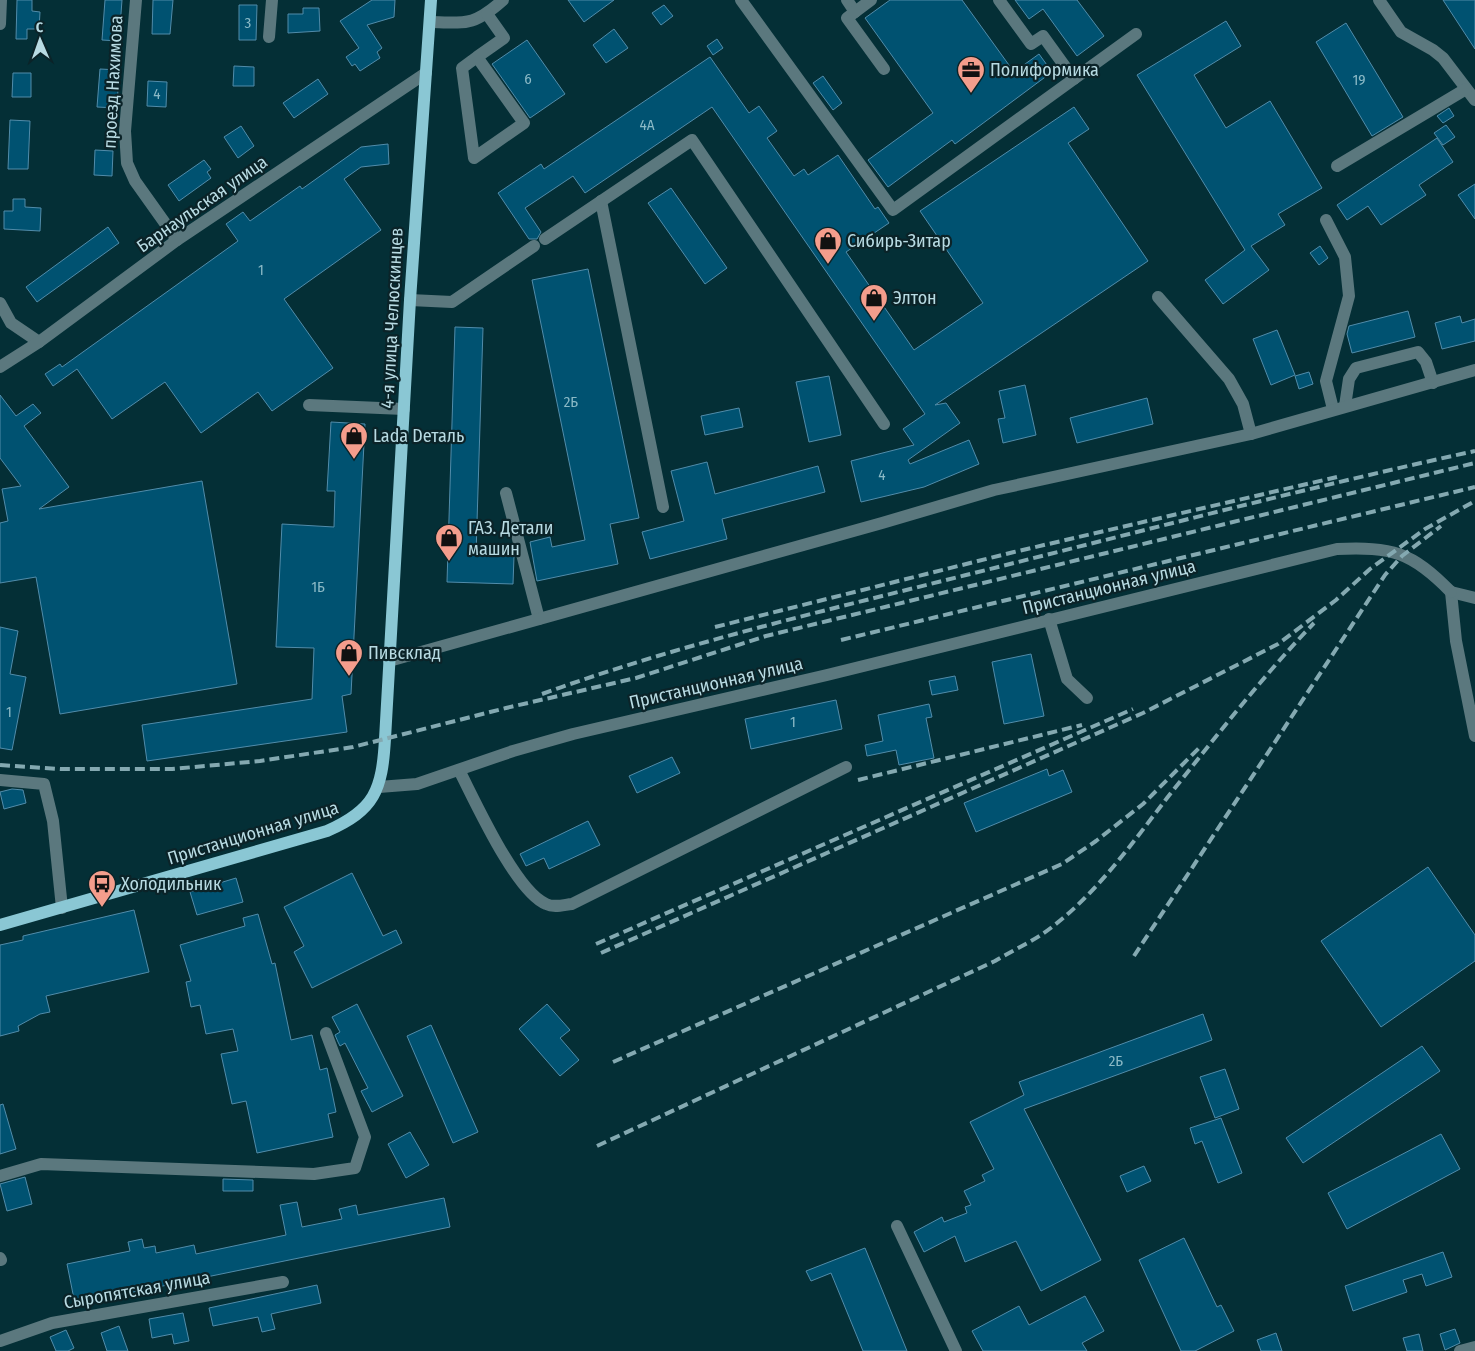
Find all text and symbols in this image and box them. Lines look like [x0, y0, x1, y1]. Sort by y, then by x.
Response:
house number: 3 [245, 14, 252, 32]
north arrow [15, 15, 65, 65]
street label: проезд Нахимова [99, 15, 127, 149]
text: С [36, 19, 44, 36]
office icon: Полиформика [956, 55, 986, 94]
place label: Полиформика [990, 59, 1099, 81]
house number: 6 [524, 70, 532, 88]
house number: 19 [1352, 71, 1366, 89]
house number: 4 [153, 85, 161, 103]
house number: 4А [639, 116, 655, 134]
street label: Барнаульская улица [132, 151, 272, 257]
shop icon: Сибирь-Зитар [813, 226, 843, 265]
street label: 4-я улица Челюскинцев [376, 227, 408, 409]
place label: Сибирь-Зитар [847, 230, 951, 252]
house number: 1 [258, 261, 264, 279]
shop icon: Элтон [859, 283, 889, 322]
place label: Элтон [893, 287, 937, 309]
house number: 2Б [564, 393, 578, 411]
shop icon: Lada Dеталь [339, 421, 369, 460]
place label: Lada Dеталь [373, 425, 464, 447]
house number: 4 [878, 466, 886, 484]
place label: ГАЗ. Детали машин [468, 517, 553, 560]
shop icon: ГАЗ. Детали машин [434, 523, 464, 562]
street label: Пристанционная улица [1020, 555, 1198, 619]
house number: 1Б [311, 578, 325, 596]
shop icon: Пивсклад [334, 638, 364, 677]
place label: Пивсклад [368, 642, 441, 664]
street label: Пристанционная улица [627, 652, 805, 714]
house number: 1 [6, 703, 12, 721]
house number: 1 [790, 713, 796, 731]
street label: Пристанционная улица [165, 796, 341, 870]
bus stop icon: Холодильник [87, 869, 117, 908]
place label: Холодильник [121, 873, 222, 895]
house number: 2Б [1109, 1052, 1123, 1070]
street label: Сыропятская улица [62, 1266, 212, 1314]

